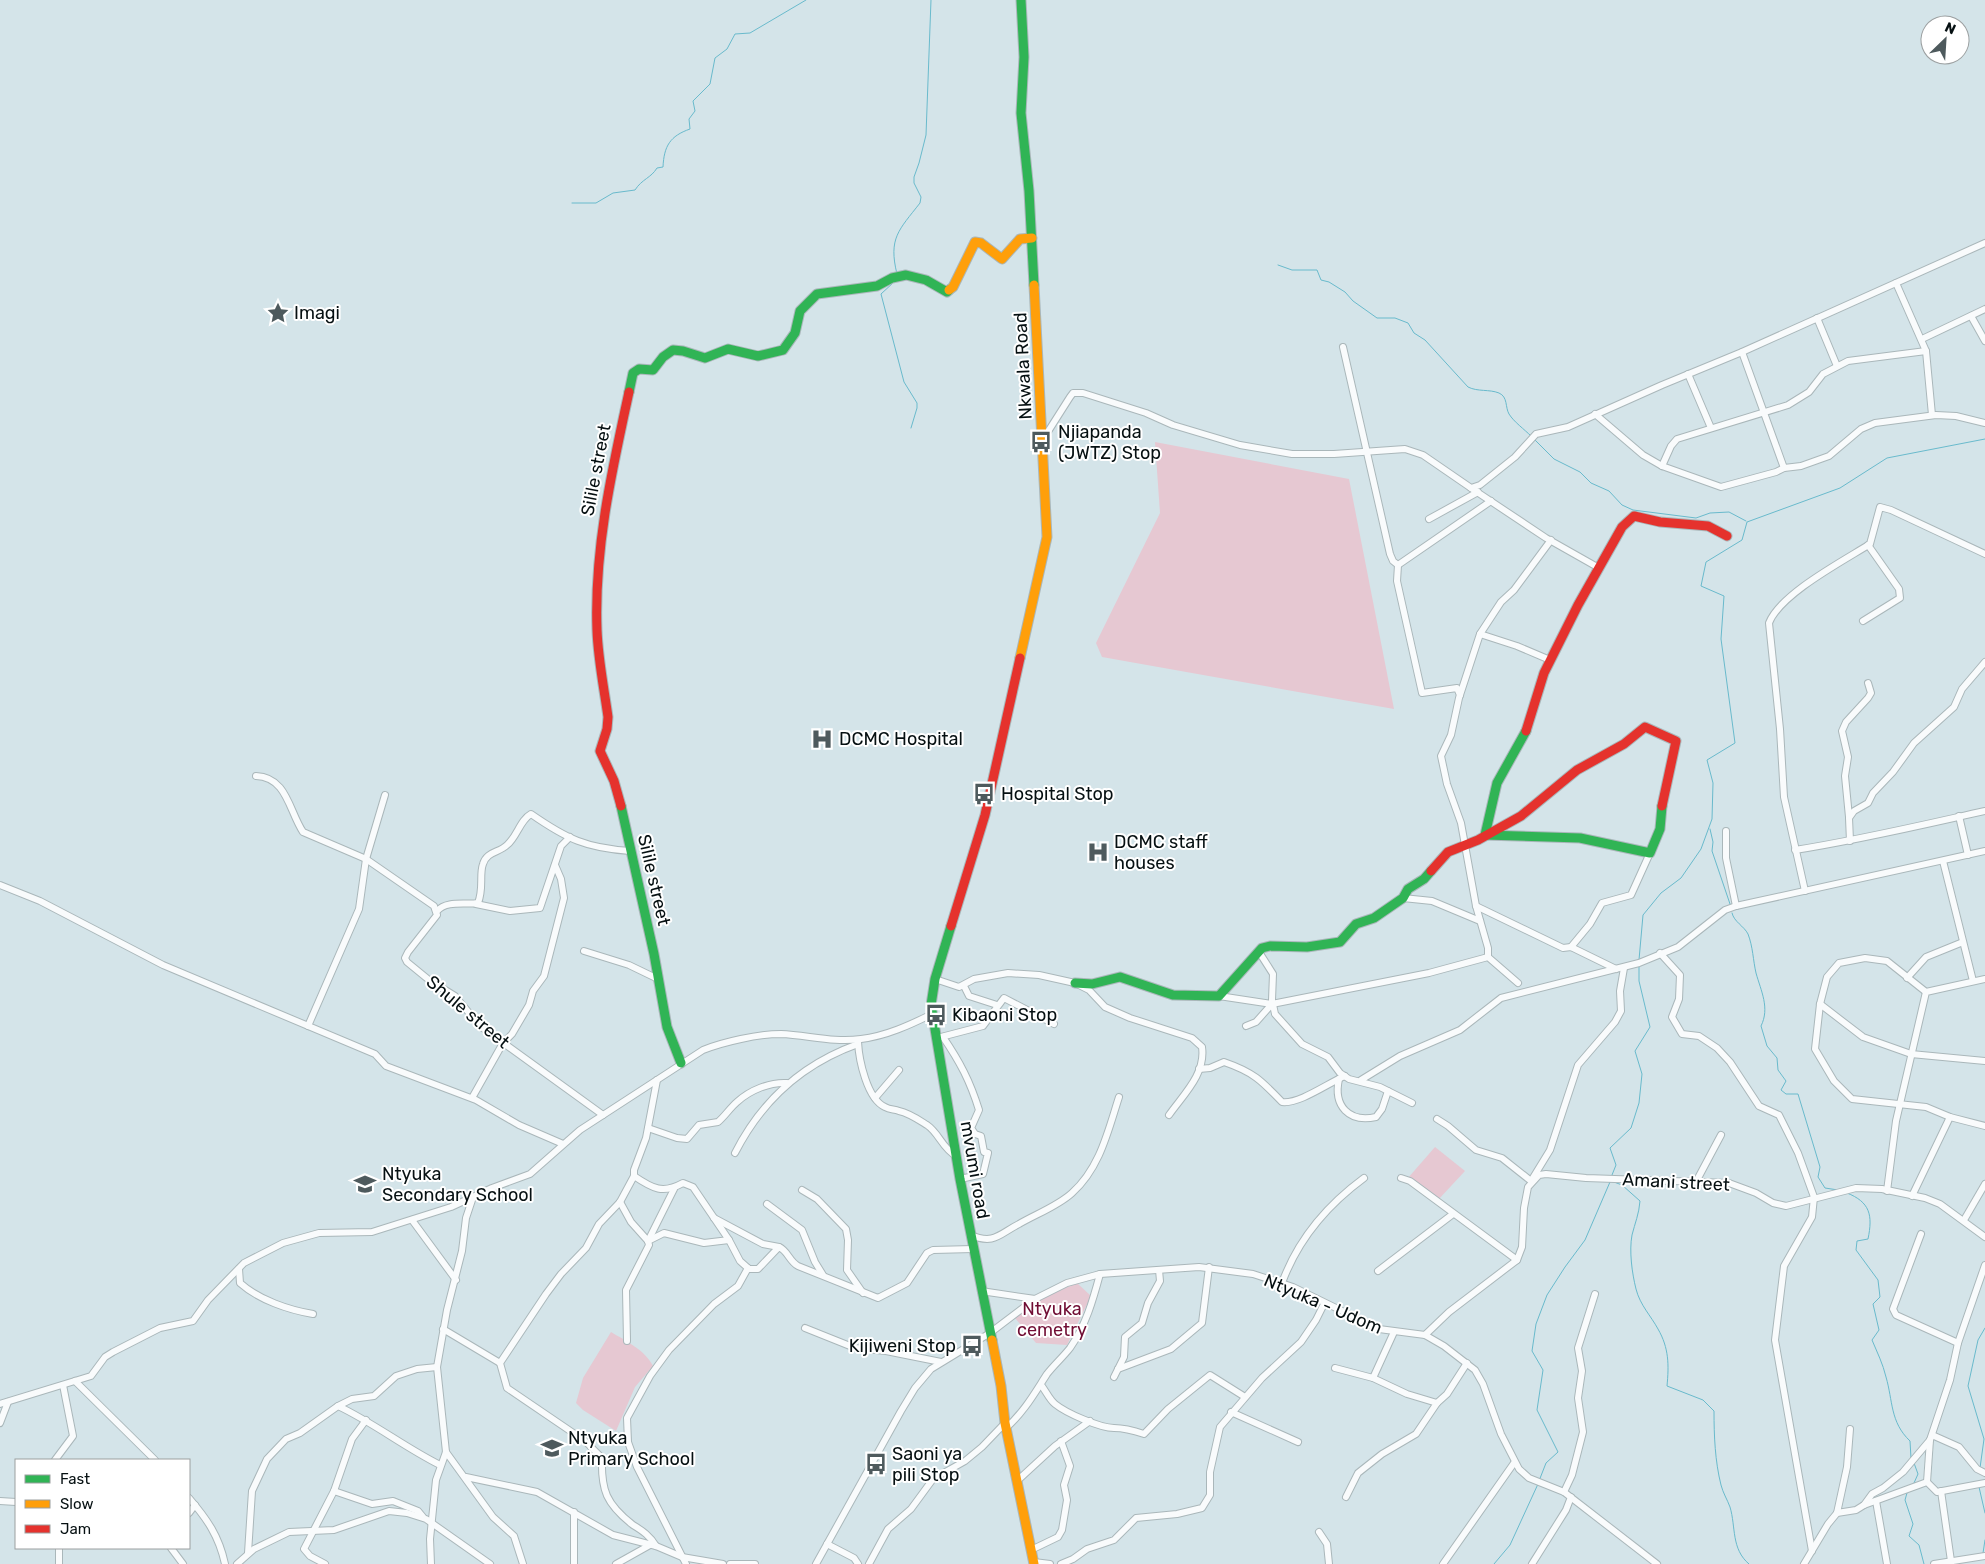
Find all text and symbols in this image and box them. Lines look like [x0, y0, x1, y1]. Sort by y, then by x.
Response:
north arrow [1920, 15, 1970, 65]
text: N [1942, 19, 1958, 39]
place icon: Imagi [265, 300, 291, 326]
place label: Imagi [294, 302, 340, 324]
street label: Nkwala Road [1009, 312, 1037, 420]
place label: Njiapanda (JWTZ) Stop [1058, 421, 1161, 464]
street label: Silile street [576, 422, 616, 518]
bus stop icon: Njiapanda (JWTZ) Stop [1028, 429, 1054, 455]
hospital icon: DCMC Hospital [809, 726, 835, 752]
place label: DCMC Hospital [839, 728, 963, 750]
bus stop icon: Hospital Stop [971, 781, 997, 807]
place label: Hospital Stop [1001, 783, 1114, 805]
place label: DCMC staff houses [1114, 831, 1208, 874]
street label: Silile street [633, 832, 675, 928]
hospital icon: DCMC staff houses [1085, 839, 1111, 865]
street label: Shule street [422, 971, 514, 1053]
bus stop icon: Kibaoni Stop [923, 1002, 949, 1028]
place label: Kibaoni Stop [952, 1004, 1057, 1026]
street label: mvumi road [956, 1119, 994, 1221]
place label: Ntyuka Secondary School [382, 1163, 533, 1206]
street label: Amani street [1622, 1168, 1730, 1196]
school or university icon: Ntyuka Secondary School [352, 1171, 378, 1197]
street label: Ntyuka - Udom [1260, 1269, 1386, 1339]
park label: Ntyuka cemetry [1017, 1298, 1087, 1341]
bus stop icon: Kijiweni Stop [959, 1333, 985, 1359]
place label: Kijiweni Stop [849, 1335, 956, 1357]
place label: Ntyuka Primary School [568, 1427, 695, 1470]
school or university icon: Ntyuka Primary School [539, 1435, 565, 1461]
place label: Saoni ya pili Stop [892, 1443, 962, 1486]
bus stop icon: Saoni ya pili Stop [863, 1451, 889, 1477]
legend [15, 1459, 190, 1549]
text: Fast [60, 1470, 90, 1488]
text: Slow [60, 1495, 93, 1513]
text: Jam [60, 1520, 91, 1538]

